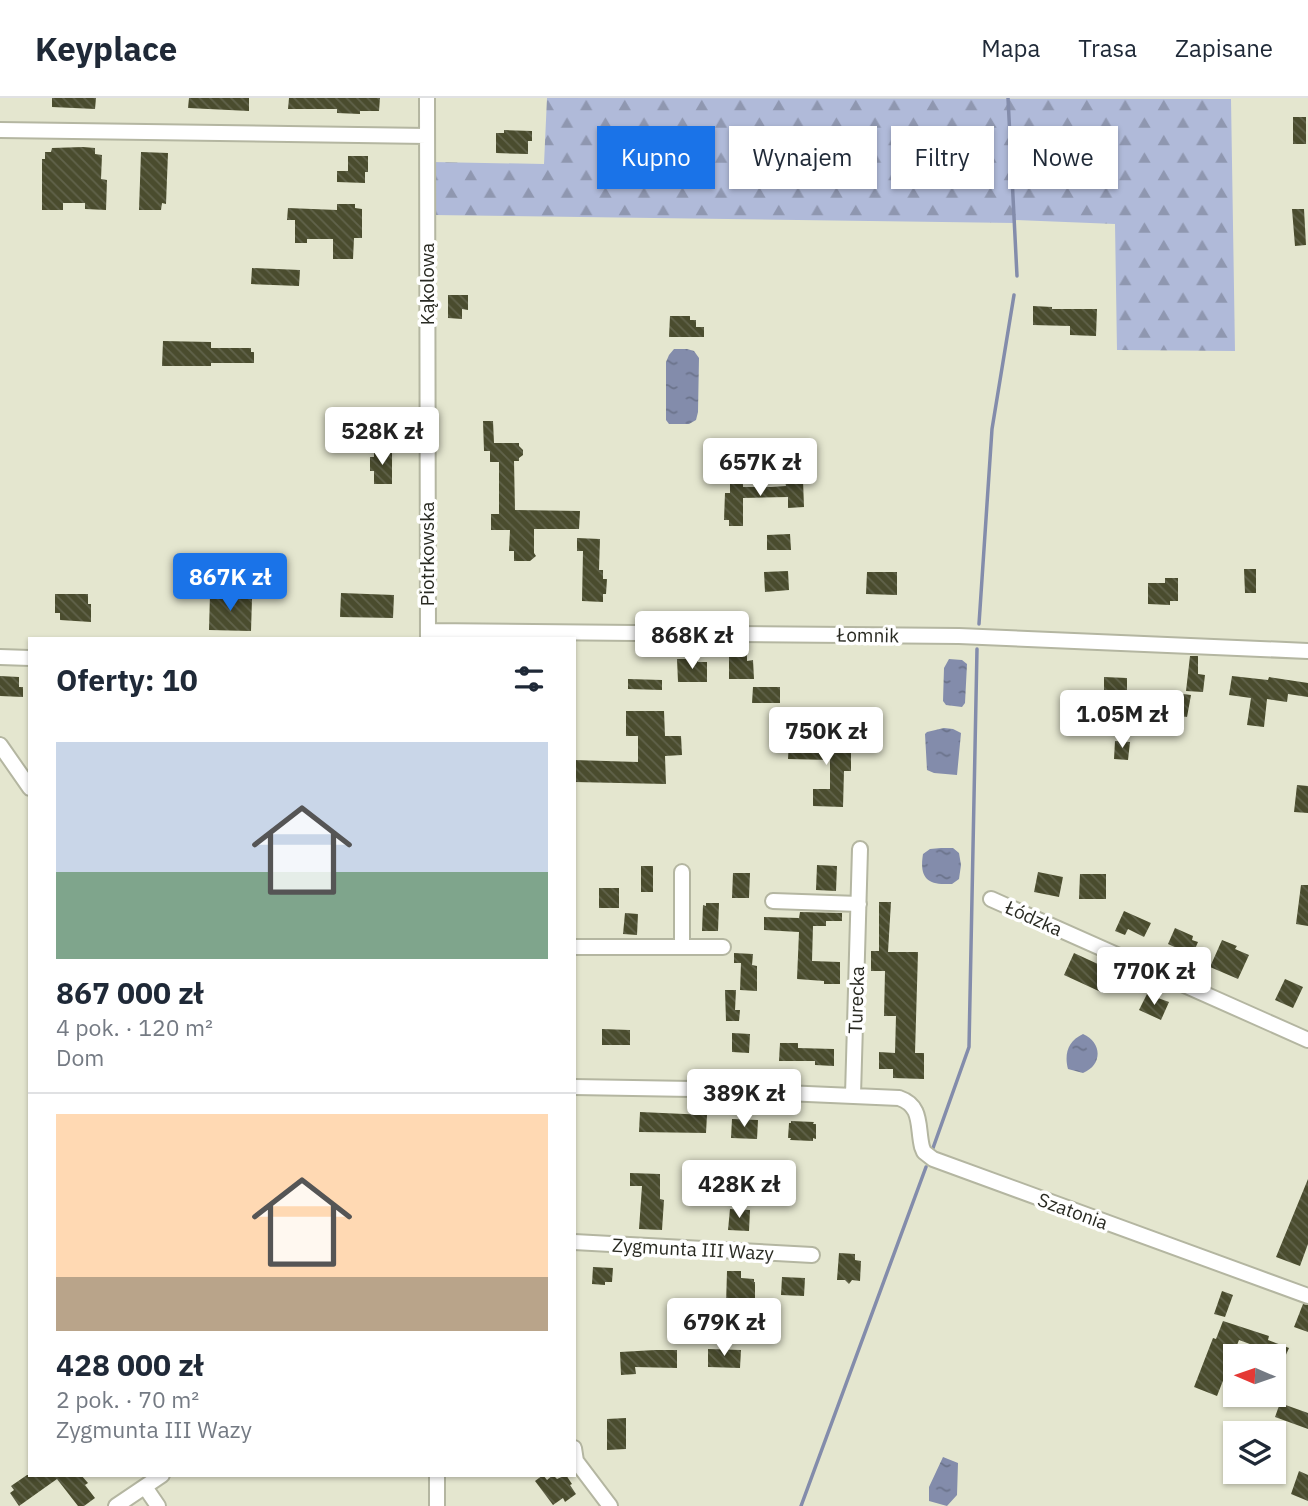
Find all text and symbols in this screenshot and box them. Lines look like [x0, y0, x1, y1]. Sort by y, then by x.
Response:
text: Keyplace [35, 27, 177, 70]
text: Mapa [981, 32, 1040, 64]
text: Trasa [1078, 32, 1137, 64]
text: Zapisane [1175, 32, 1273, 64]
chip: Kupno [597, 126, 715, 189]
chip: Wynajem [729, 126, 877, 189]
chip: Filtry [891, 126, 994, 189]
chip: Nowe [1008, 126, 1118, 189]
street label: Kąkolowa [415, 243, 439, 325]
pin: 528K zł [317, 408, 447, 467]
text: 528K zł [341, 415, 423, 445]
pin: 657K zł [695, 438, 825, 498]
text: 657K zł [719, 446, 801, 476]
street label: Piotrkowska [415, 502, 439, 606]
pin: 867K zł [165, 554, 295, 613]
text: 867K zł [189, 561, 271, 591]
pin: 868K zł [627, 612, 757, 671]
text: 868K zł [651, 619, 733, 649]
street label: Łomnik [836, 622, 899, 648]
text: Oferty: 10 [56, 660, 198, 699]
icon: filters [510, 660, 548, 698]
pin: 1.05M zł [1050, 690, 1194, 750]
text: 1.05M zł [1076, 698, 1168, 728]
pin: 750K zł [761, 708, 891, 767]
text: 750K zł [785, 715, 867, 745]
icon: home [239, 787, 365, 913]
street label: Łódzka [1001, 894, 1066, 941]
pin: 770K zł [1089, 948, 1219, 1007]
text: 770K zł [1113, 955, 1195, 985]
street label: Turecka [843, 966, 869, 1034]
text: 867 000 zł [56, 973, 203, 1012]
text: 4 pok. · 120 m² [56, 1012, 213, 1042]
text: Dom [56, 1042, 104, 1072]
pin: 389K zł [679, 1070, 809, 1129]
text: 389K zł [703, 1077, 785, 1107]
icon: home [239, 1159, 365, 1285]
pin: 428K zł [674, 1160, 804, 1220]
text: 428K zł [698, 1168, 780, 1198]
street label: Szatonia [1035, 1187, 1111, 1235]
street label: Zygmunta III Wazy [612, 1233, 775, 1265]
pin: 679K zł [659, 1298, 789, 1358]
text: 679K zł [683, 1306, 765, 1336]
north arrow [1223, 1344, 1286, 1407]
map controls [1223, 1344, 1286, 1484]
text: 428 000 zł [56, 1345, 203, 1384]
text: 2 pok. · 70 m² [56, 1384, 199, 1414]
text: Zygmunta III Wazy [56, 1414, 252, 1444]
button: layers [1223, 1421, 1286, 1484]

